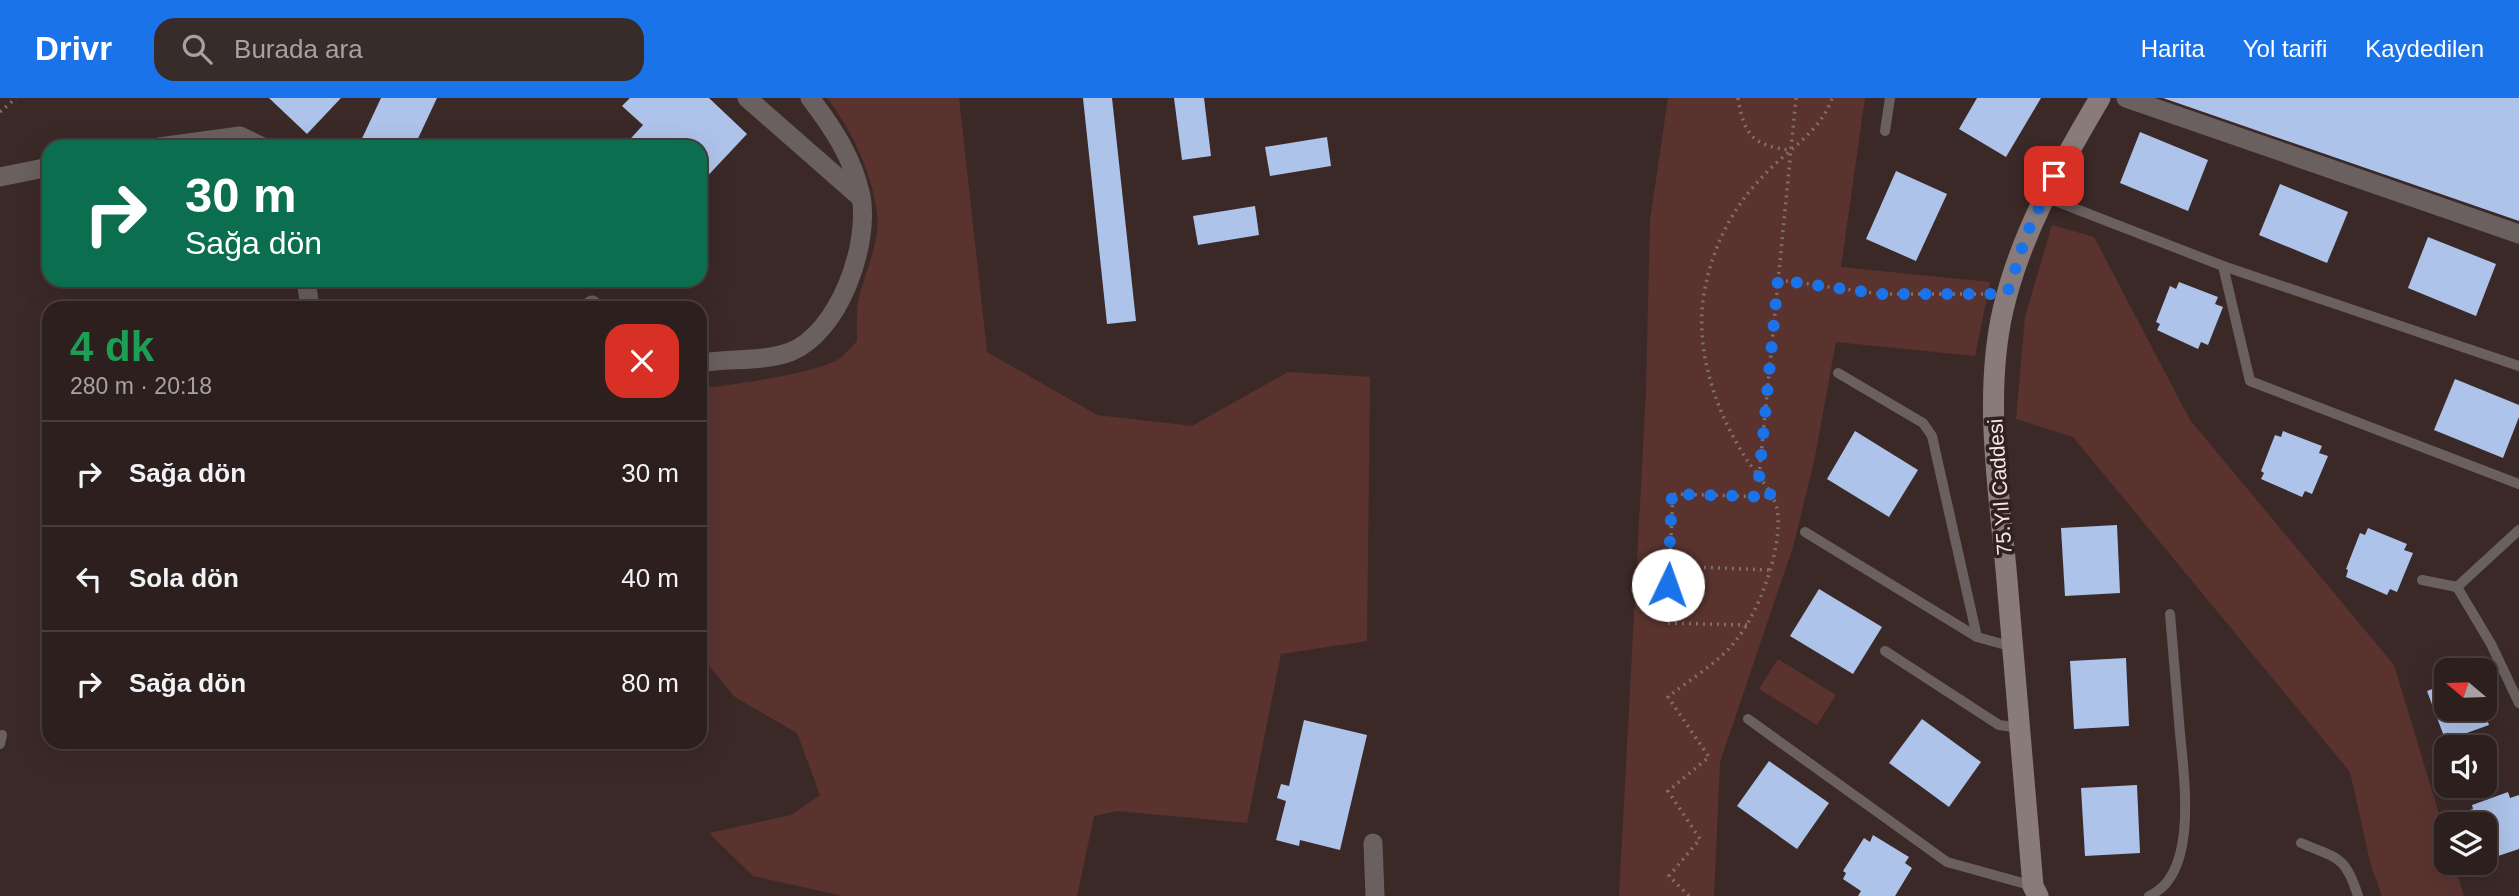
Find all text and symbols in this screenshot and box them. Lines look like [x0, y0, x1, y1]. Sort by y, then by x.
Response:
search box [154, 18, 644, 81]
text: Drivr [35, 30, 112, 67]
icon: search [178, 30, 216, 68]
text: Burada ara [234, 34, 363, 64]
text: Harita [2141, 35, 2205, 62]
text: Yol tarifi [2243, 35, 2327, 62]
text: Kaydedilen [2365, 35, 2484, 62]
pin [2024, 146, 2084, 206]
icon: arrive [2035, 157, 2073, 195]
icon: right [70, 168, 161, 259]
text: 30 m [185, 168, 297, 222]
text: Sağa dön [185, 225, 322, 261]
text: 4 dk [70, 323, 154, 370]
button: close [605, 324, 679, 398]
text: 280 m · 20:18 [70, 373, 212, 399]
street label: 75.Yıl Caddesi [1983, 418, 2016, 556]
icon: right [70, 455, 108, 493]
text: Sağa dön [129, 458, 246, 488]
text: 30 m [621, 458, 679, 488]
position arrow [1631, 548, 1705, 622]
icon: left [70, 560, 108, 598]
text: Sola dön [129, 563, 239, 593]
text: 40 m [621, 563, 679, 593]
north arrow [2434, 658, 2497, 721]
map controls [2434, 658, 2497, 875]
icon: right [70, 665, 108, 703]
text: Sağa dön [129, 668, 246, 698]
text: 80 m [621, 668, 679, 698]
button: sound [2434, 735, 2497, 798]
button: layers [2434, 812, 2497, 875]

